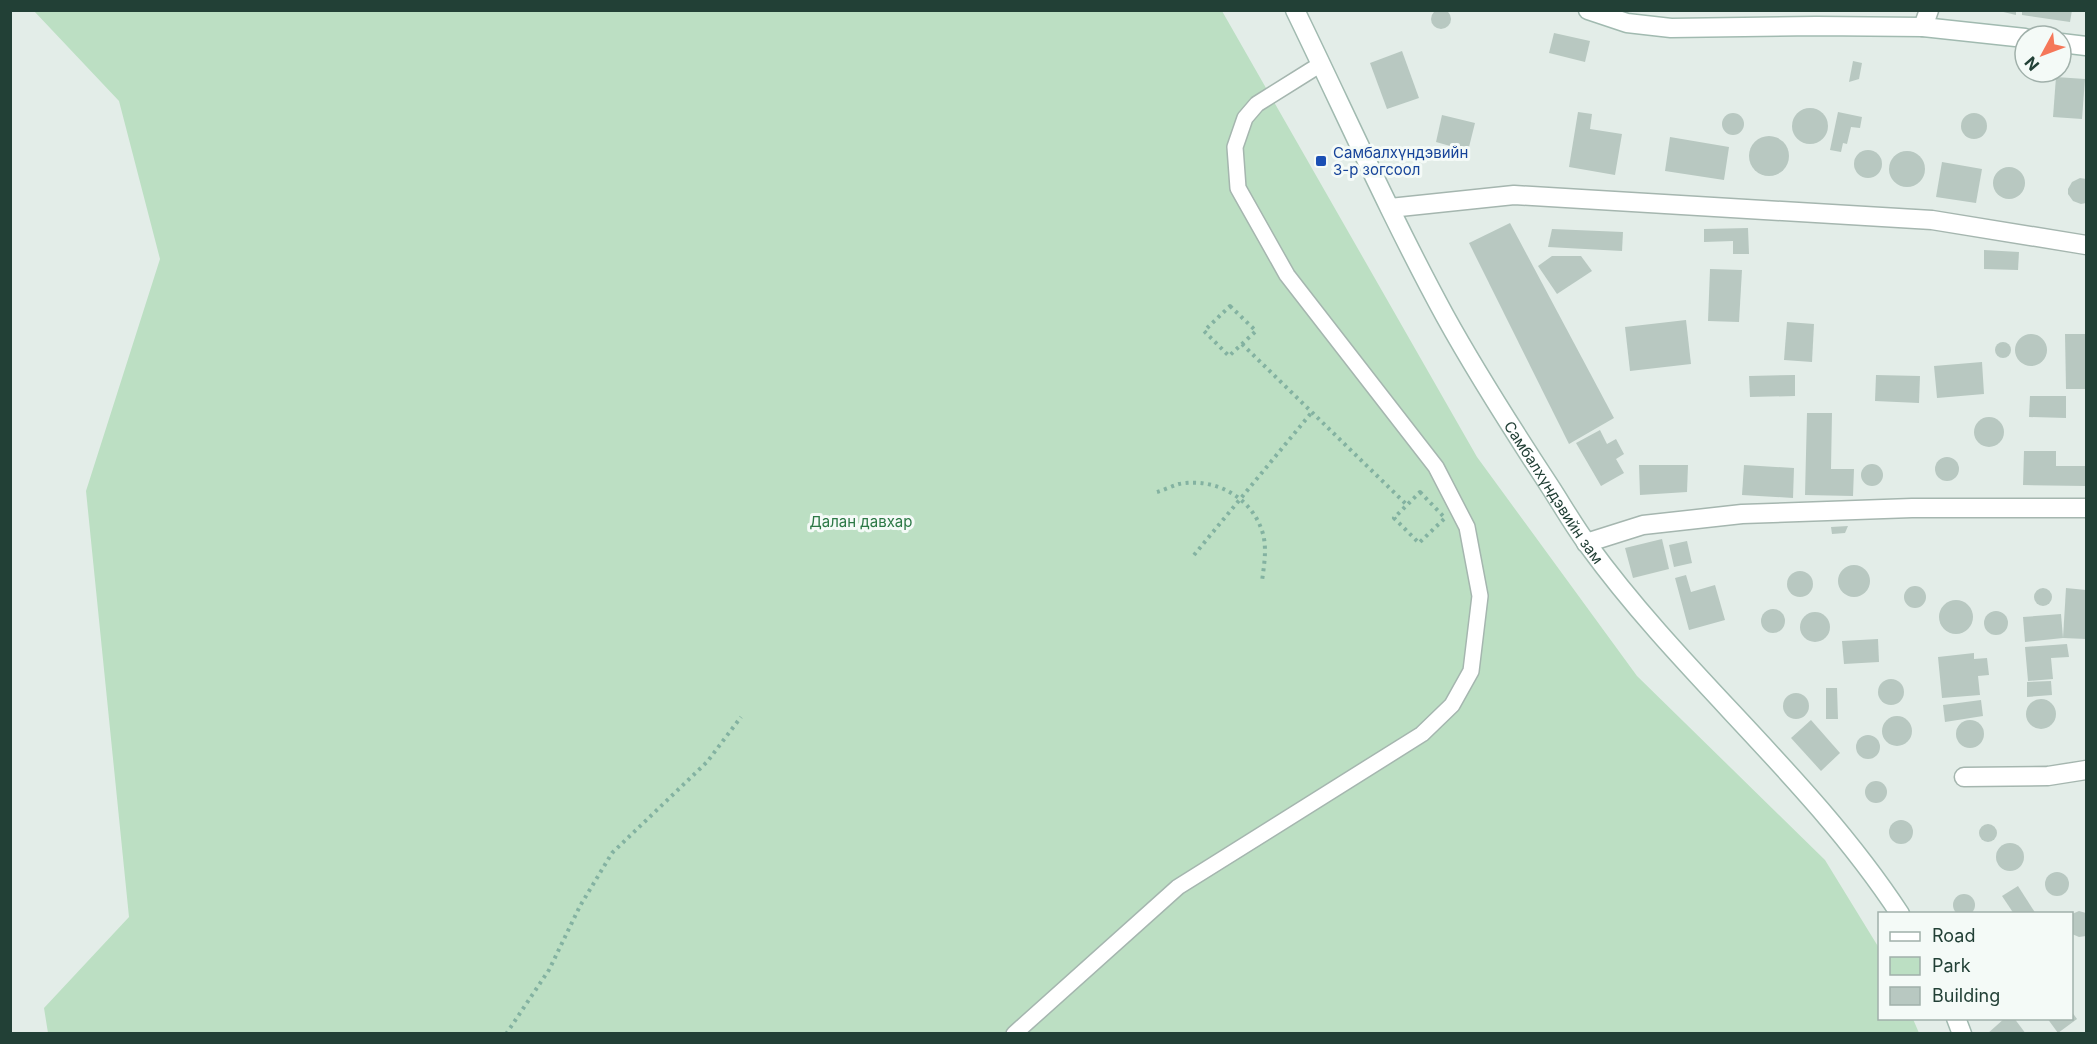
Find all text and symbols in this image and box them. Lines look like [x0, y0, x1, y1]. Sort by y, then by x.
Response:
north arrow [2013, 24, 2073, 84]
text: N [2020, 53, 2043, 75]
place label: Самбалхүндэвийн 3-р зогсоол [1333, 143, 1468, 179]
marker: Самбалхүндэвийн 3-р зогсоол [1314, 154, 1328, 168]
street label: Самбалхүндэвийн зам [1500, 417, 1608, 567]
park label: Далан давхар [810, 512, 912, 531]
legend [1878, 912, 2073, 1020]
text: Road [1932, 925, 1975, 946]
text: Park [1932, 955, 1971, 976]
text: Building [1932, 985, 2000, 1006]

